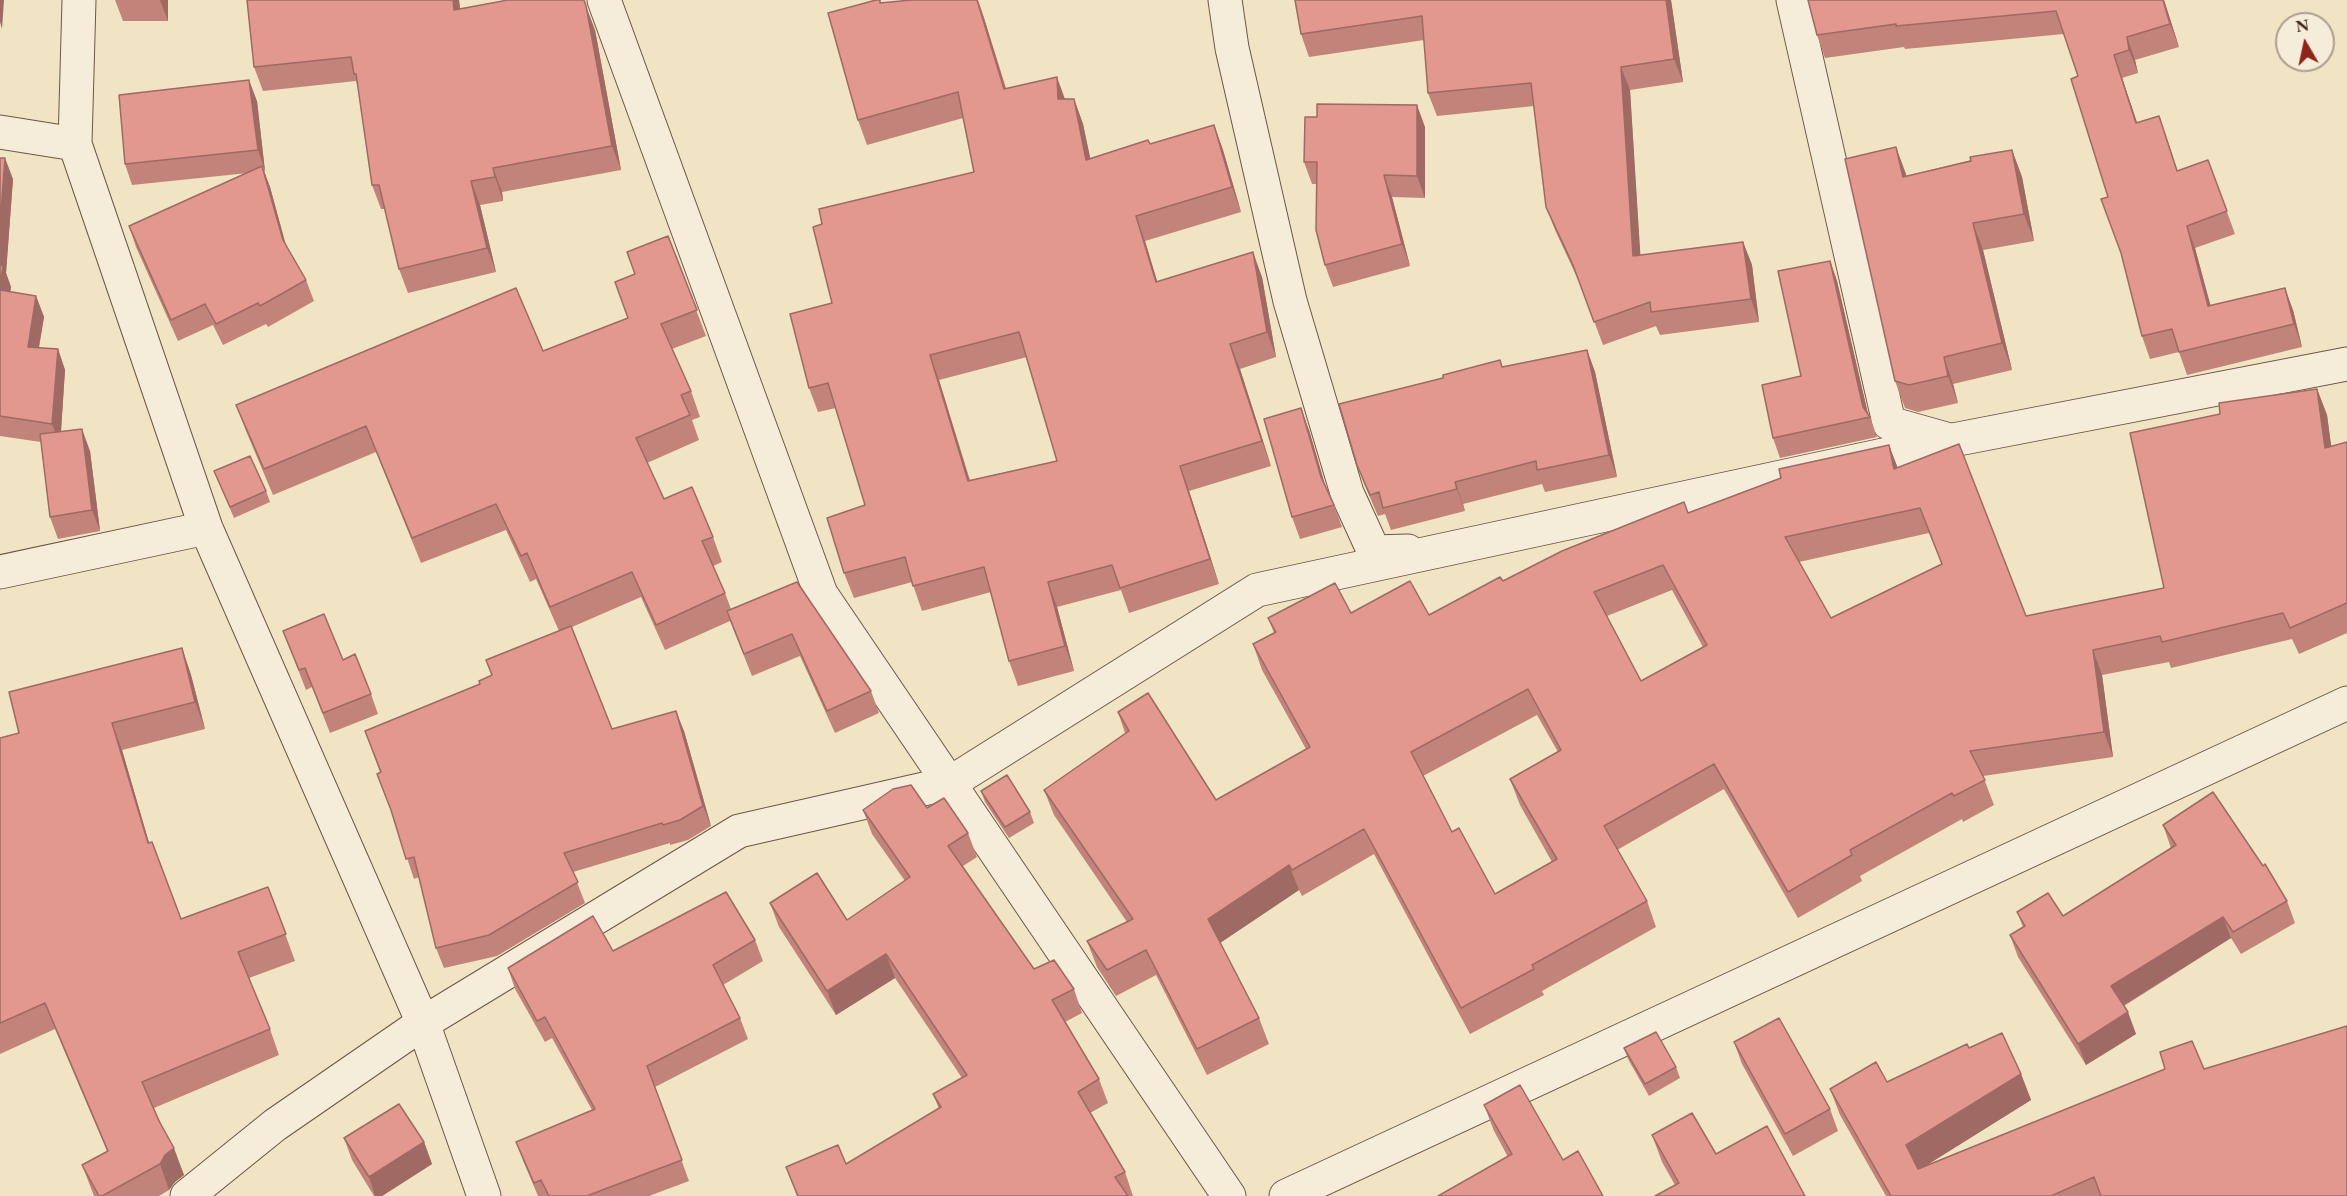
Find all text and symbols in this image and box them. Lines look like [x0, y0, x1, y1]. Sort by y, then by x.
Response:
north arrow [2275, 12, 2335, 72]
text: N [2294, 14, 2310, 37]

